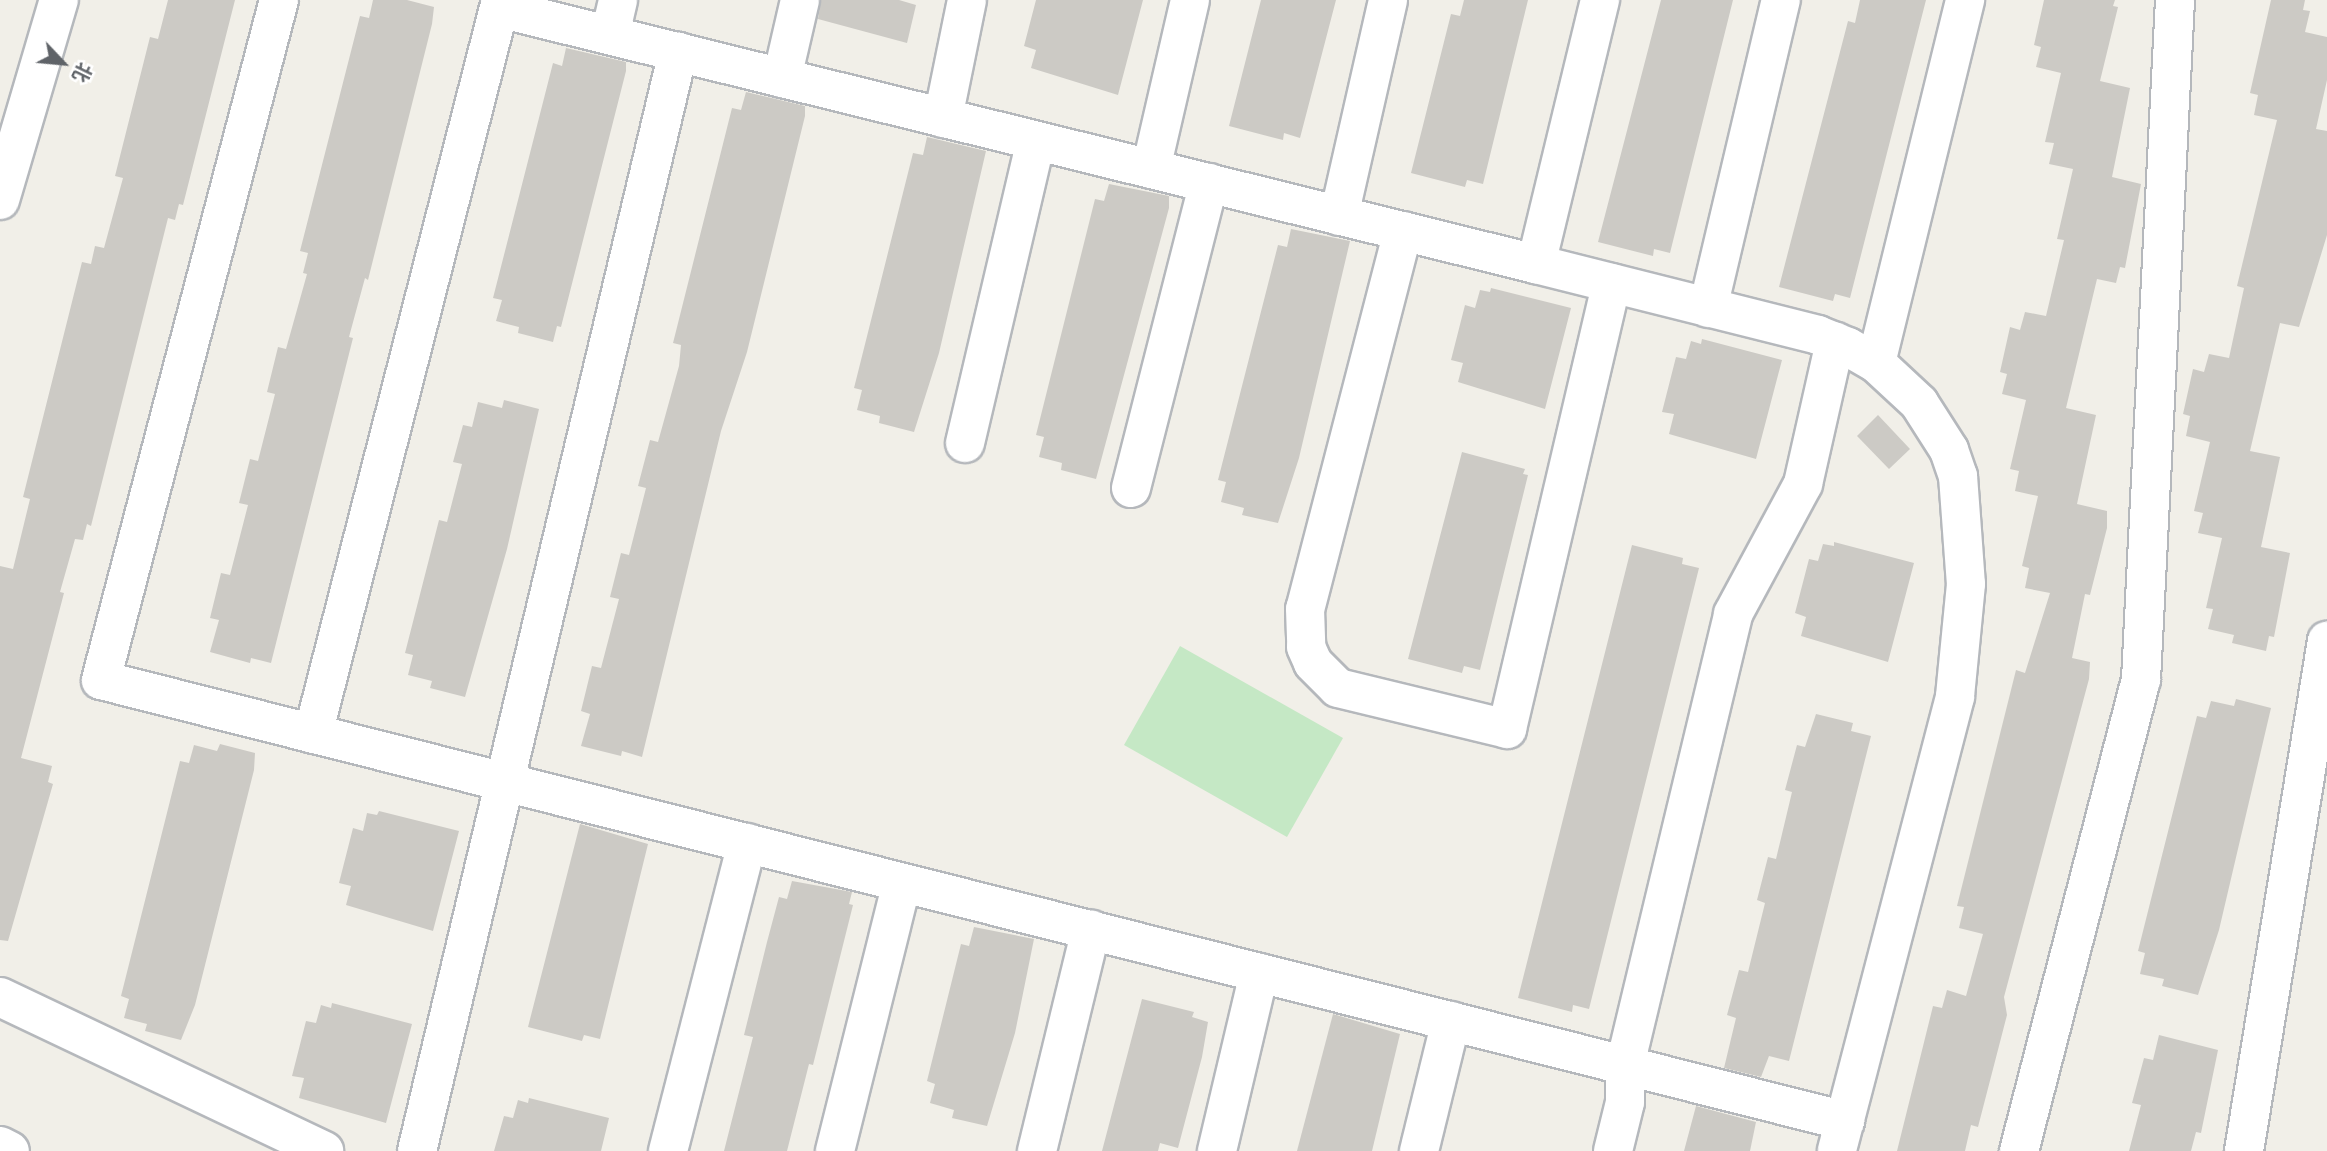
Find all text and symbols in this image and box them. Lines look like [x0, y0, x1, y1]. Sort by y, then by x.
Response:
north arrow [28, 28, 98, 98]
text: 北 [68, 59, 96, 86]

